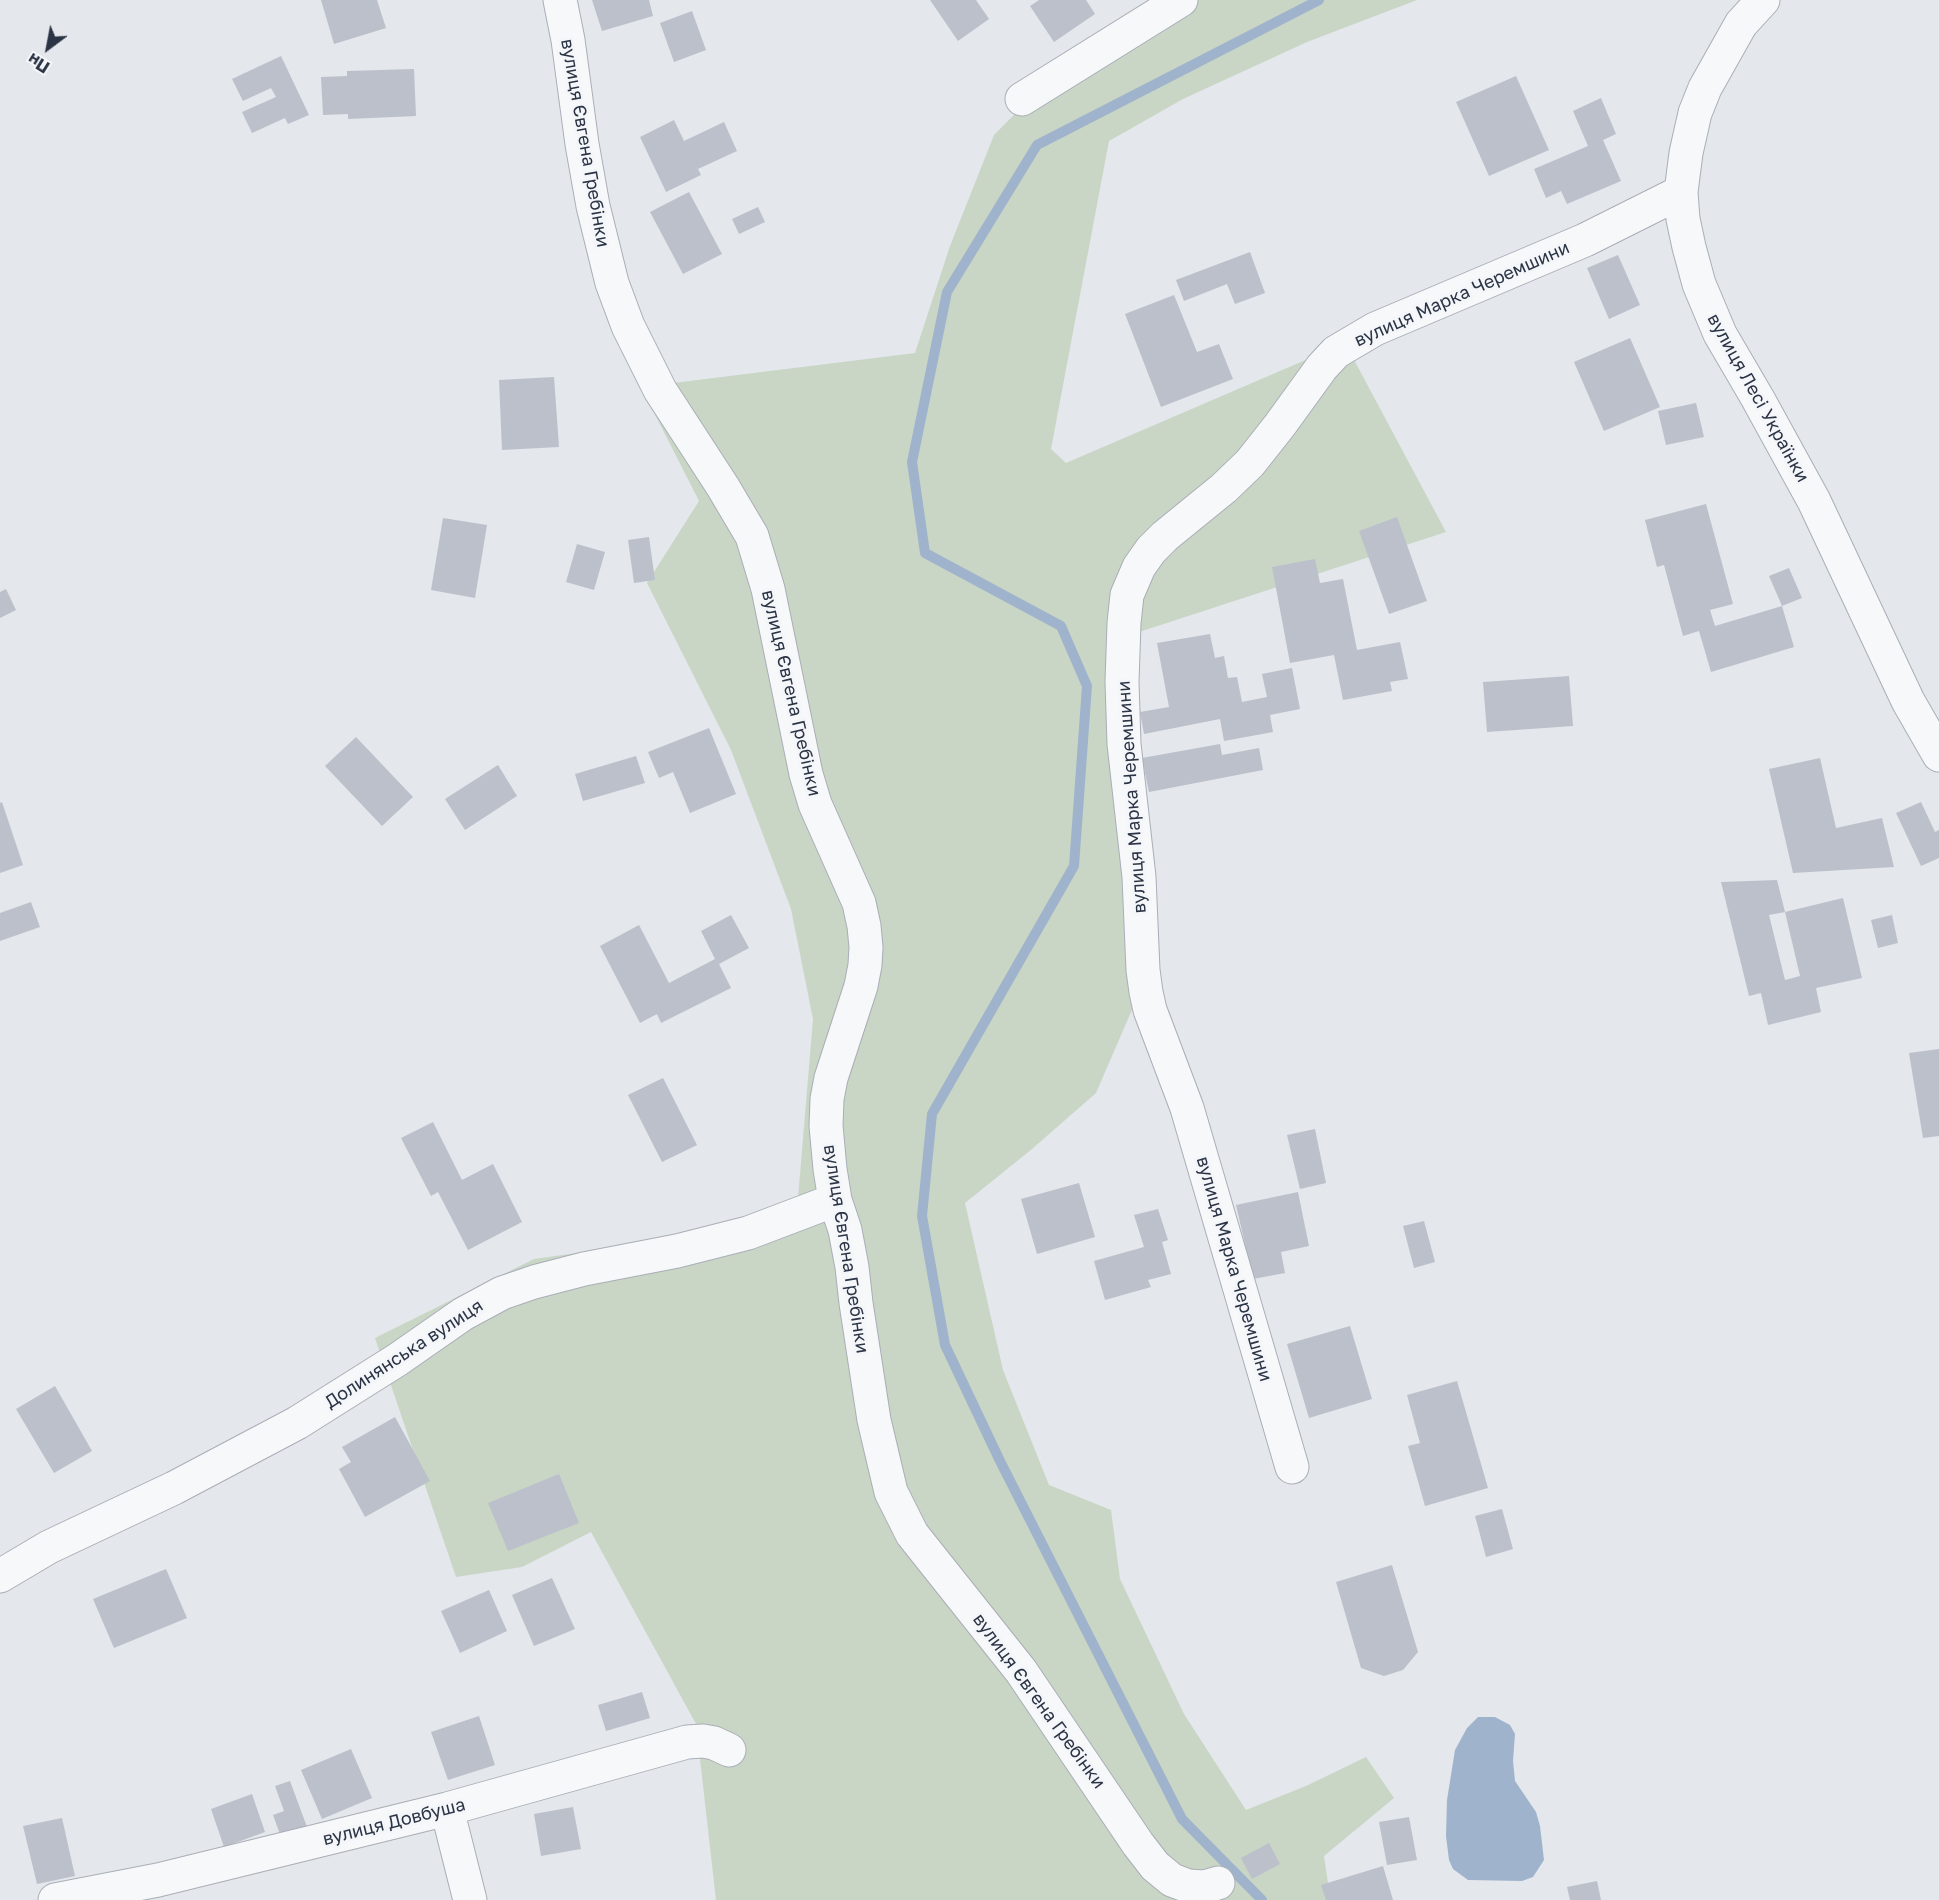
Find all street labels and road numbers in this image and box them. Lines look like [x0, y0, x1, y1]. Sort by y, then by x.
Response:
street label: вулиця Євгена Гребінки [556, 37, 614, 249]
street label: вулиця Марка Черемшини [1351, 237, 1573, 351]
street label: вулиця Лесі Українки [1703, 310, 1813, 486]
street label: вулиця Євгена Гребінки [757, 588, 825, 798]
street label: вулиця Марка Черемшини [1113, 680, 1151, 914]
street label: вулиця Євгена Гребінки [819, 1143, 873, 1355]
street label: вулиця Марка Черемшини [1191, 1154, 1277, 1384]
street label: Долинянська вулиця [321, 1295, 487, 1413]
street label: вулиця Євгена Гребінки [968, 1609, 1110, 1793]
street label: вулиця Довбуша [320, 1794, 468, 1850]

